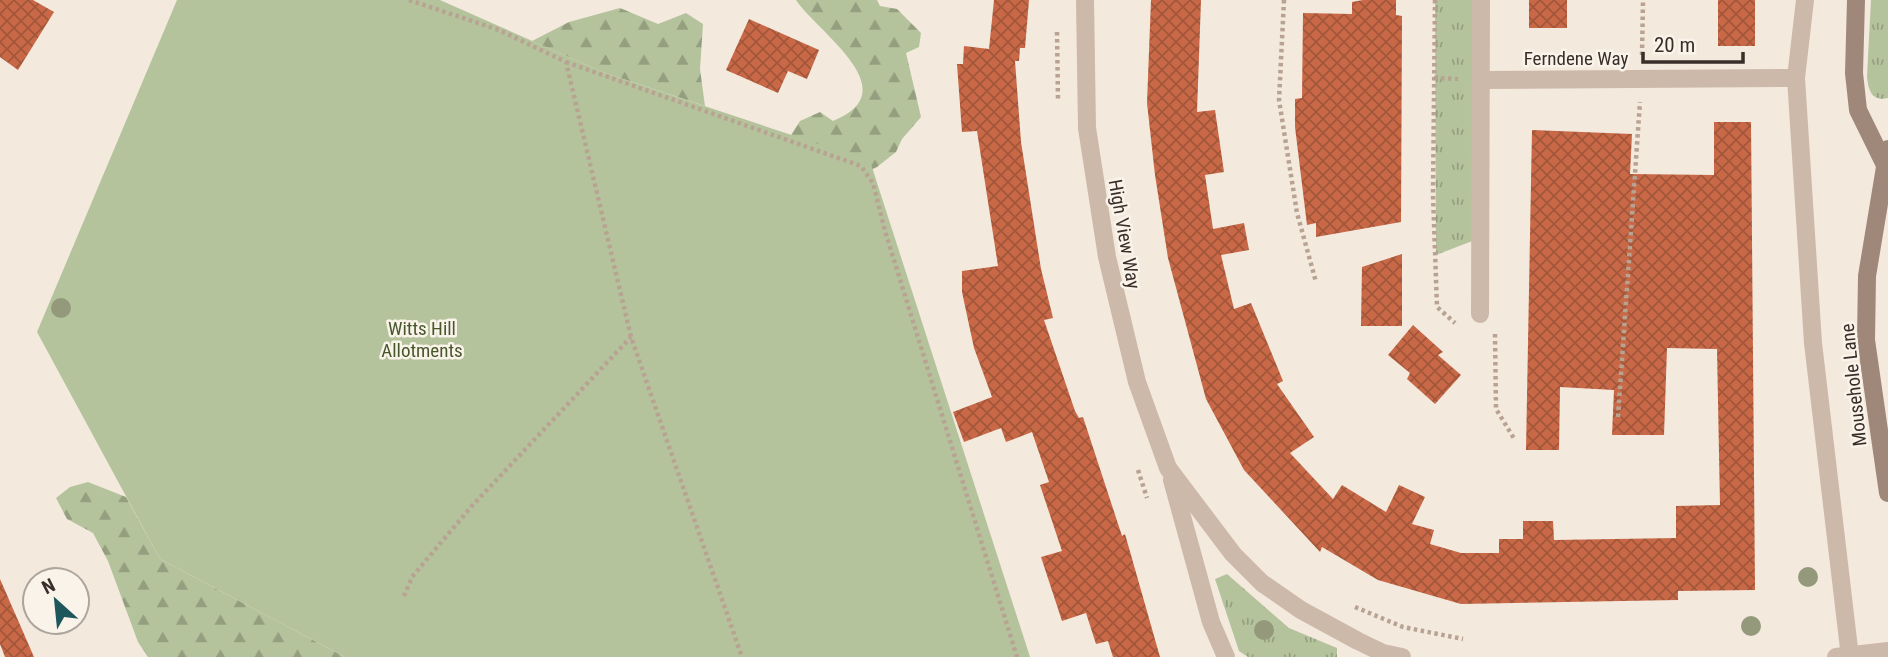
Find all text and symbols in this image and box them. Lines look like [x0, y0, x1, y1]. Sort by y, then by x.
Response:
scale bar [1643, 21, 1743, 65]
text: 20 m [1654, 33, 1695, 57]
street label: Ferndene Way [1524, 47, 1628, 70]
street label: High View Way [1104, 178, 1145, 291]
park label: Witts Hill Allotments [381, 317, 463, 362]
street label: Mousehole Lane [1836, 322, 1871, 447]
north arrow [21, 566, 91, 636]
text: N [38, 573, 59, 599]

